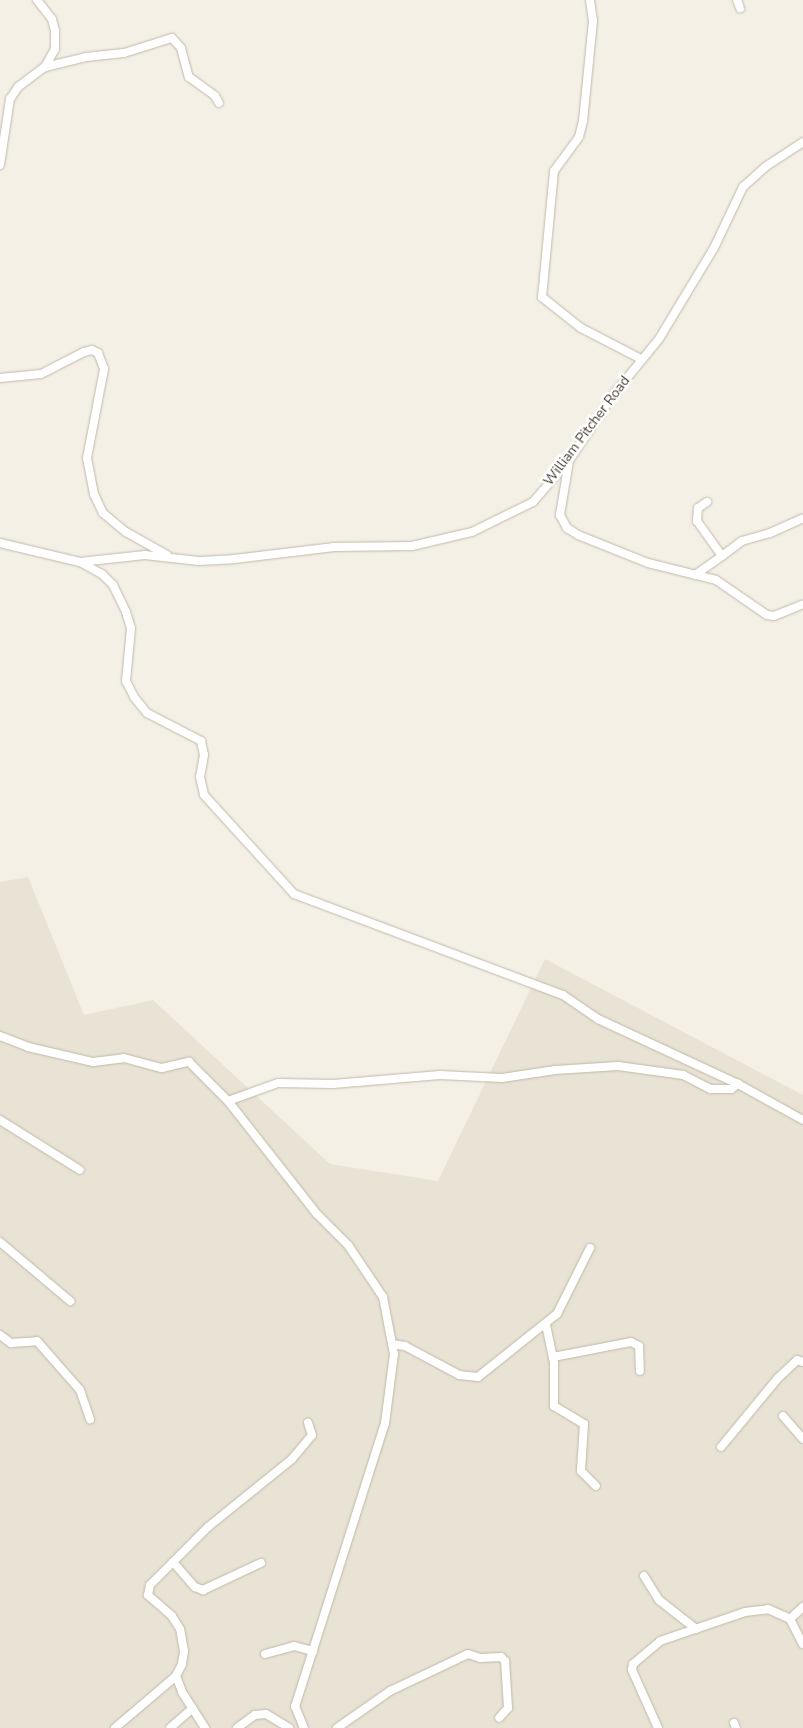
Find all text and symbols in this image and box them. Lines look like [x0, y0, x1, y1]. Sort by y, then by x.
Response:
street label: William Pitcher Road [540, 373, 634, 489]

